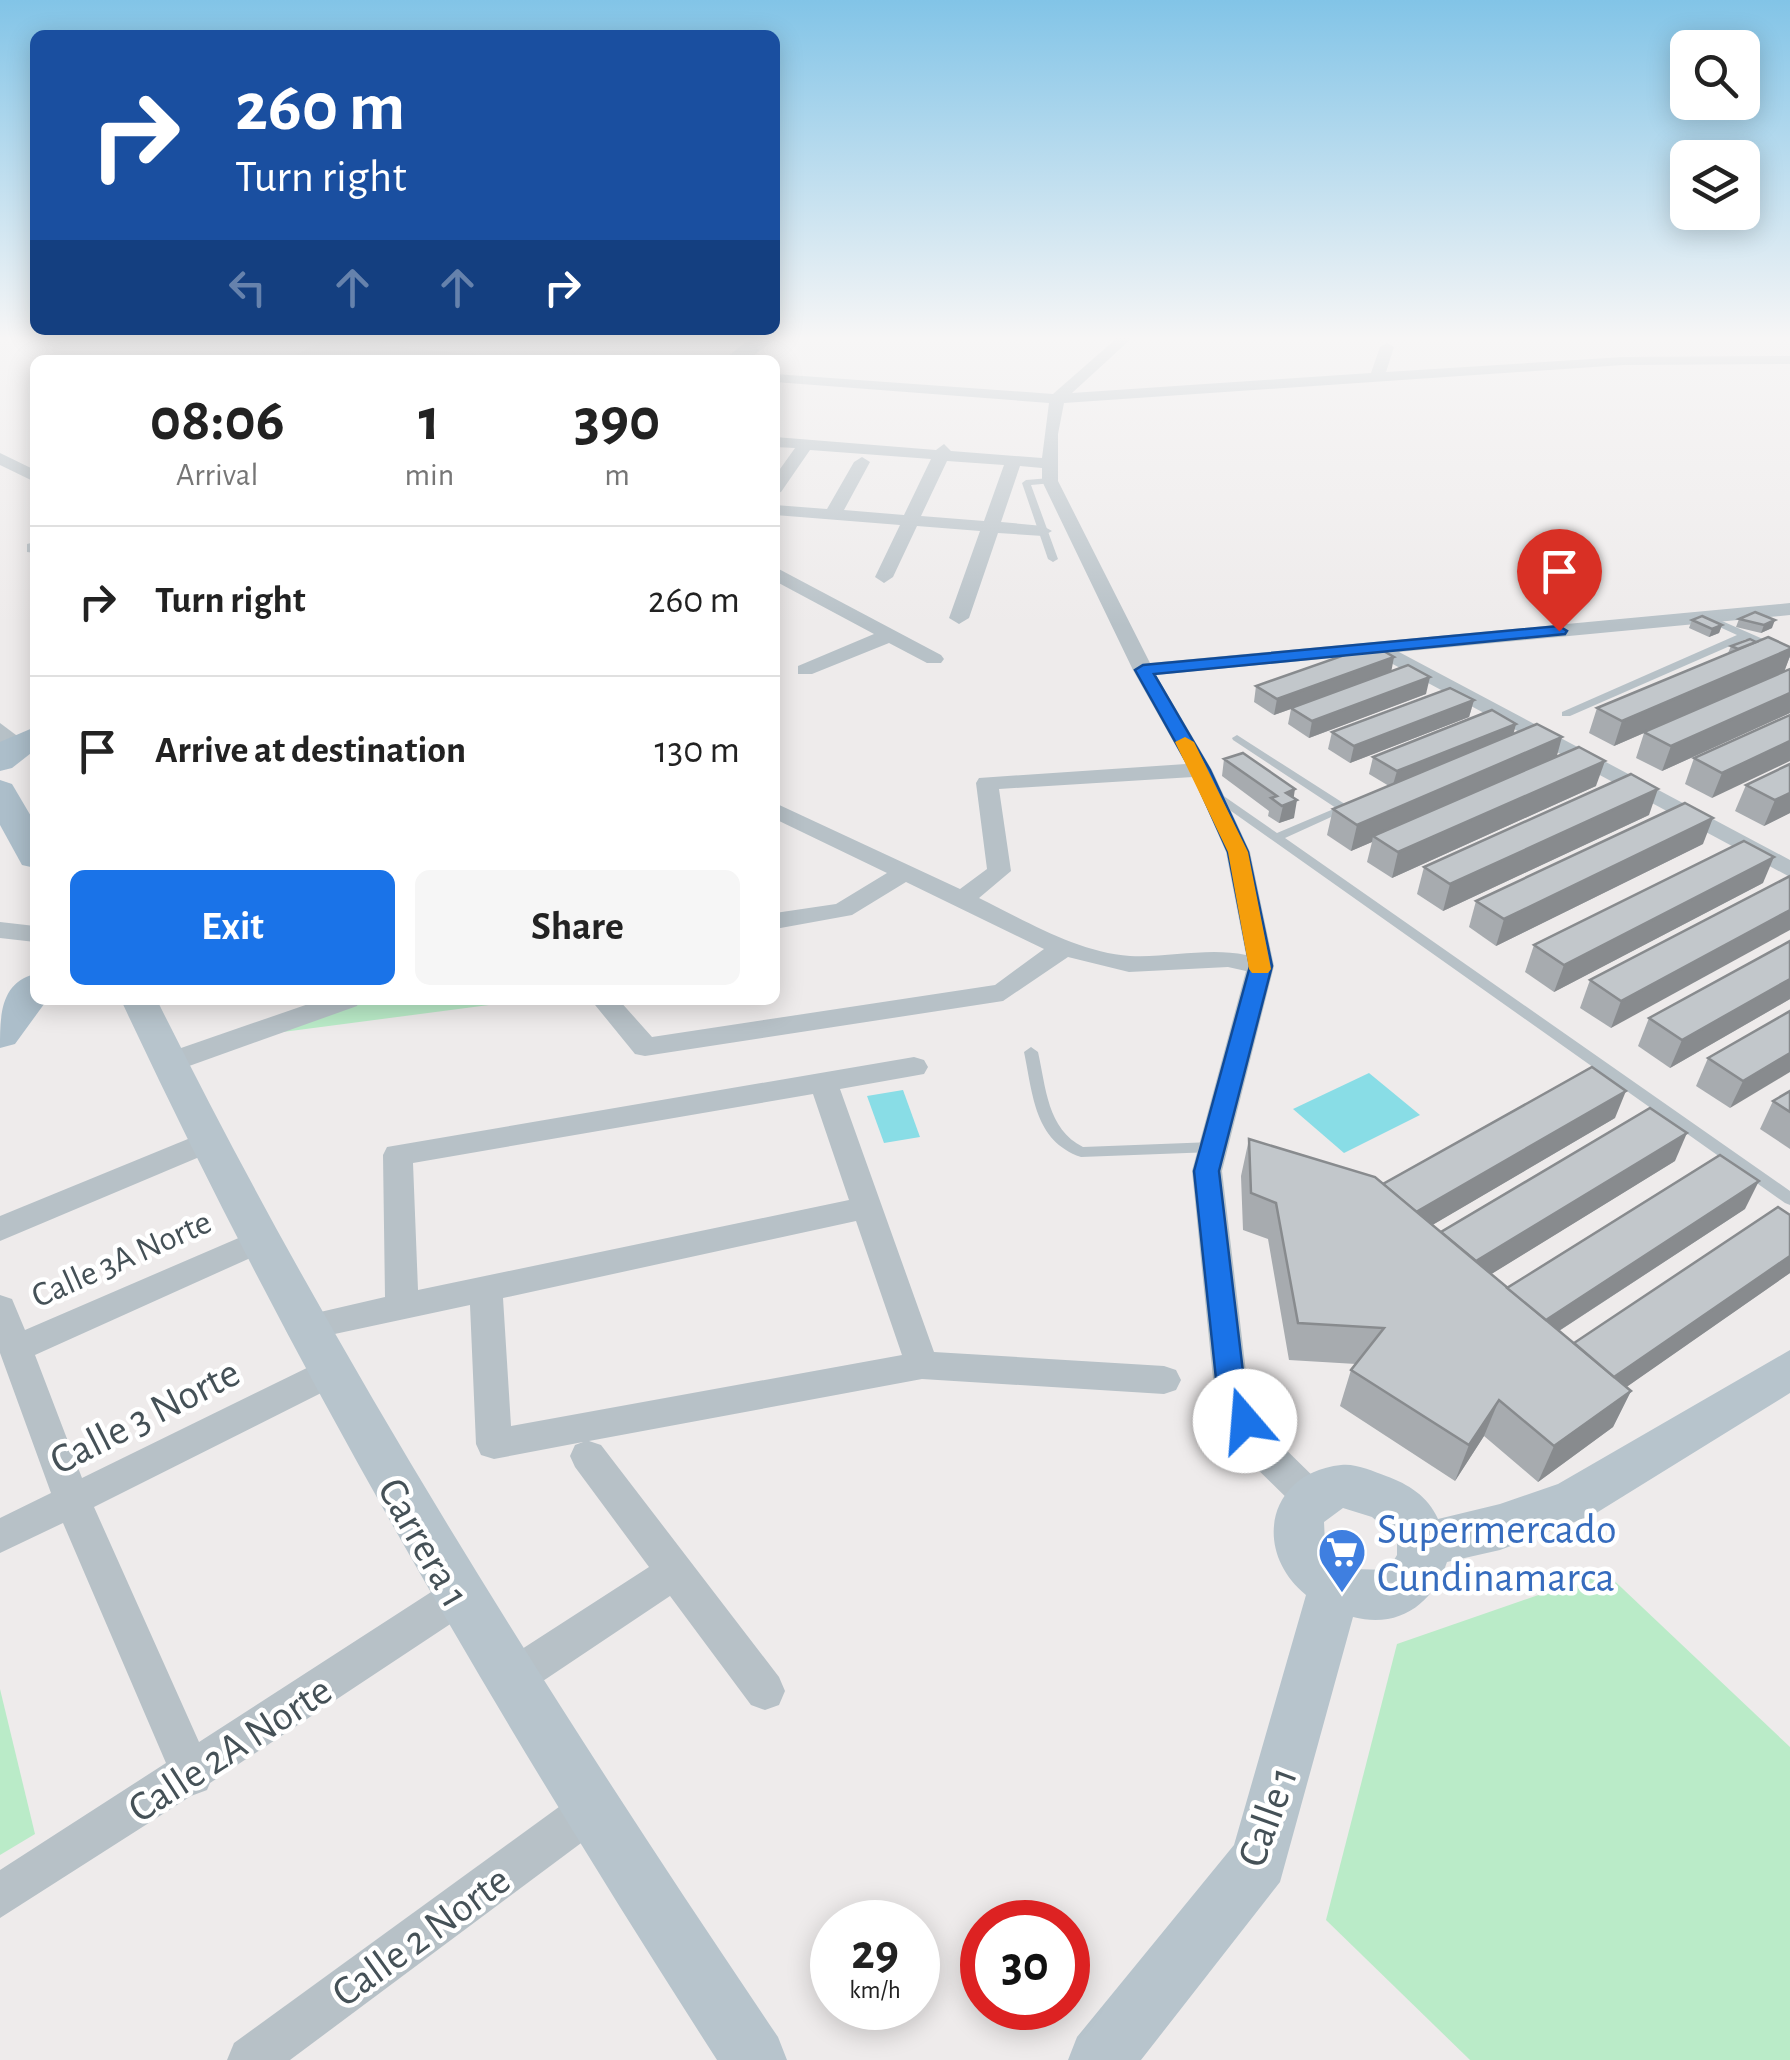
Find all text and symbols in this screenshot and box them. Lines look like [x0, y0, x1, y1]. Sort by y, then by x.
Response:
map controls [1670, 30, 1760, 230]
button: search [1670, 30, 1760, 120]
icon: right [70, 70, 200, 200]
text: 260 m [235, 73, 405, 143]
button: layers [1670, 140, 1760, 230]
text: Turn right [235, 155, 407, 200]
icon: left [220, 260, 275, 315]
icon: ahead [325, 260, 380, 315]
icon: ahead [430, 260, 485, 315]
icon: right [535, 260, 590, 315]
text: 08:06 [150, 391, 285, 451]
text: 1 [419, 391, 440, 451]
text: 390 [574, 391, 660, 451]
text: Arrival [176, 459, 258, 491]
text: min [404, 459, 454, 491]
text: m [604, 459, 630, 491]
pin [1517, 529, 1602, 632]
icon: arrive [1532, 544, 1587, 599]
icon: right [70, 574, 125, 629]
text: Turn right [155, 582, 305, 620]
text: 260 m [648, 582, 740, 620]
icon: arrive [70, 724, 125, 779]
text: Arrive at destination [155, 732, 466, 770]
text: 130 m [655, 732, 740, 770]
button: Exit [70, 870, 395, 985]
button: Share [415, 870, 740, 985]
street label: Calle 3A Norte [27, 1204, 216, 1314]
street label: Calle 3 Norte [43, 1351, 246, 1482]
position arrow [1193, 1369, 1297, 1473]
street label: Carrera 1 [370, 1471, 477, 1615]
place label: Supermercado Cundinamarca [1377, 1509, 1617, 1599]
supermarket icon: Supermercado Cundinamarca [1316, 1526, 1368, 1594]
street label: Calle 2A Norte [121, 1669, 339, 1831]
street label: Calle 1 [1231, 1761, 1305, 1872]
street label: Calle 2 Norte [325, 1858, 518, 2015]
speed limit sign: 30 [960, 1900, 1090, 2030]
text: 29 [851, 1928, 899, 1978]
text: km/h [849, 1978, 901, 2003]

